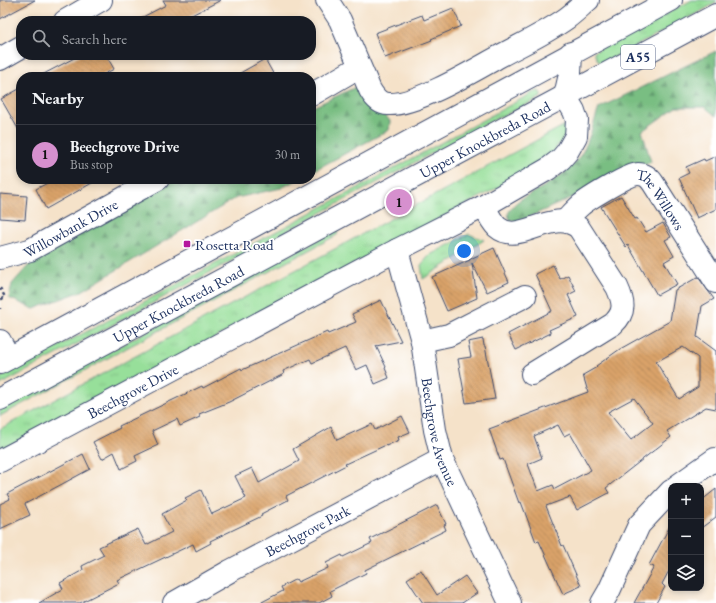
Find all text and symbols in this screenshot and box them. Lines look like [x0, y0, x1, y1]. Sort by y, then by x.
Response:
search box [16, 16, 316, 60]
icon: search [30, 27, 52, 49]
text: Search here [62, 29, 127, 48]
road number: A55 [621, 45, 655, 69]
text: Nearby [32, 87, 84, 109]
street label: Upper Knockbreda Road [416, 96, 554, 182]
text: Beechgrove Drive [70, 137, 179, 156]
text: 1 [42, 146, 48, 163]
text: 30 m [275, 146, 300, 163]
text: Bus stop [70, 156, 113, 173]
street label: The Willows [635, 164, 690, 233]
pin: 1 [386, 187, 412, 217]
street label: Willowbank Drive [20, 194, 121, 262]
place label: Rosetta Road [195, 235, 274, 254]
marker: Rosetta Road [182, 239, 192, 249]
your location [454, 241, 474, 261]
street label: Upper Knockbreda Road [109, 261, 247, 346]
street label: Beechgrove Drive [84, 359, 181, 422]
street label: Beechgrove Avenue [418, 376, 463, 489]
map controls [668, 483, 704, 591]
button: + [668, 483, 704, 519]
street label: Beechgrove Park [262, 499, 354, 560]
button: − [668, 519, 704, 555]
button: layers [668, 555, 704, 591]

